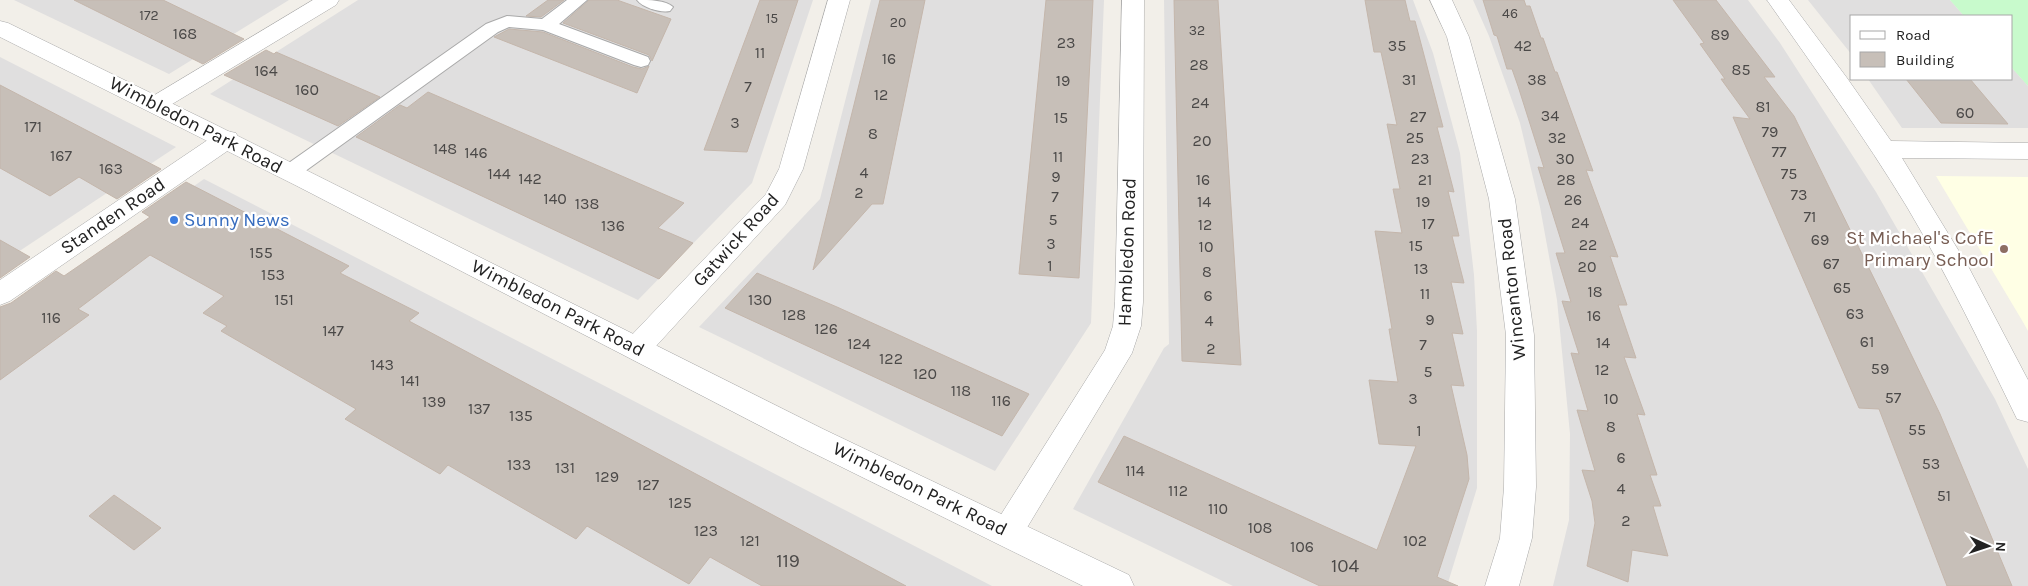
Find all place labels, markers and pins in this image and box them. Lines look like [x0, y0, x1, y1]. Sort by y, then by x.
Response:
place label: Sunny News [184, 209, 290, 231]
marker: Sunny News [168, 214, 180, 226]
place label: St Michael's CofE Primary School [1846, 227, 1994, 271]
marker: St Michael's CofE Primary School [1998, 243, 2010, 255]

